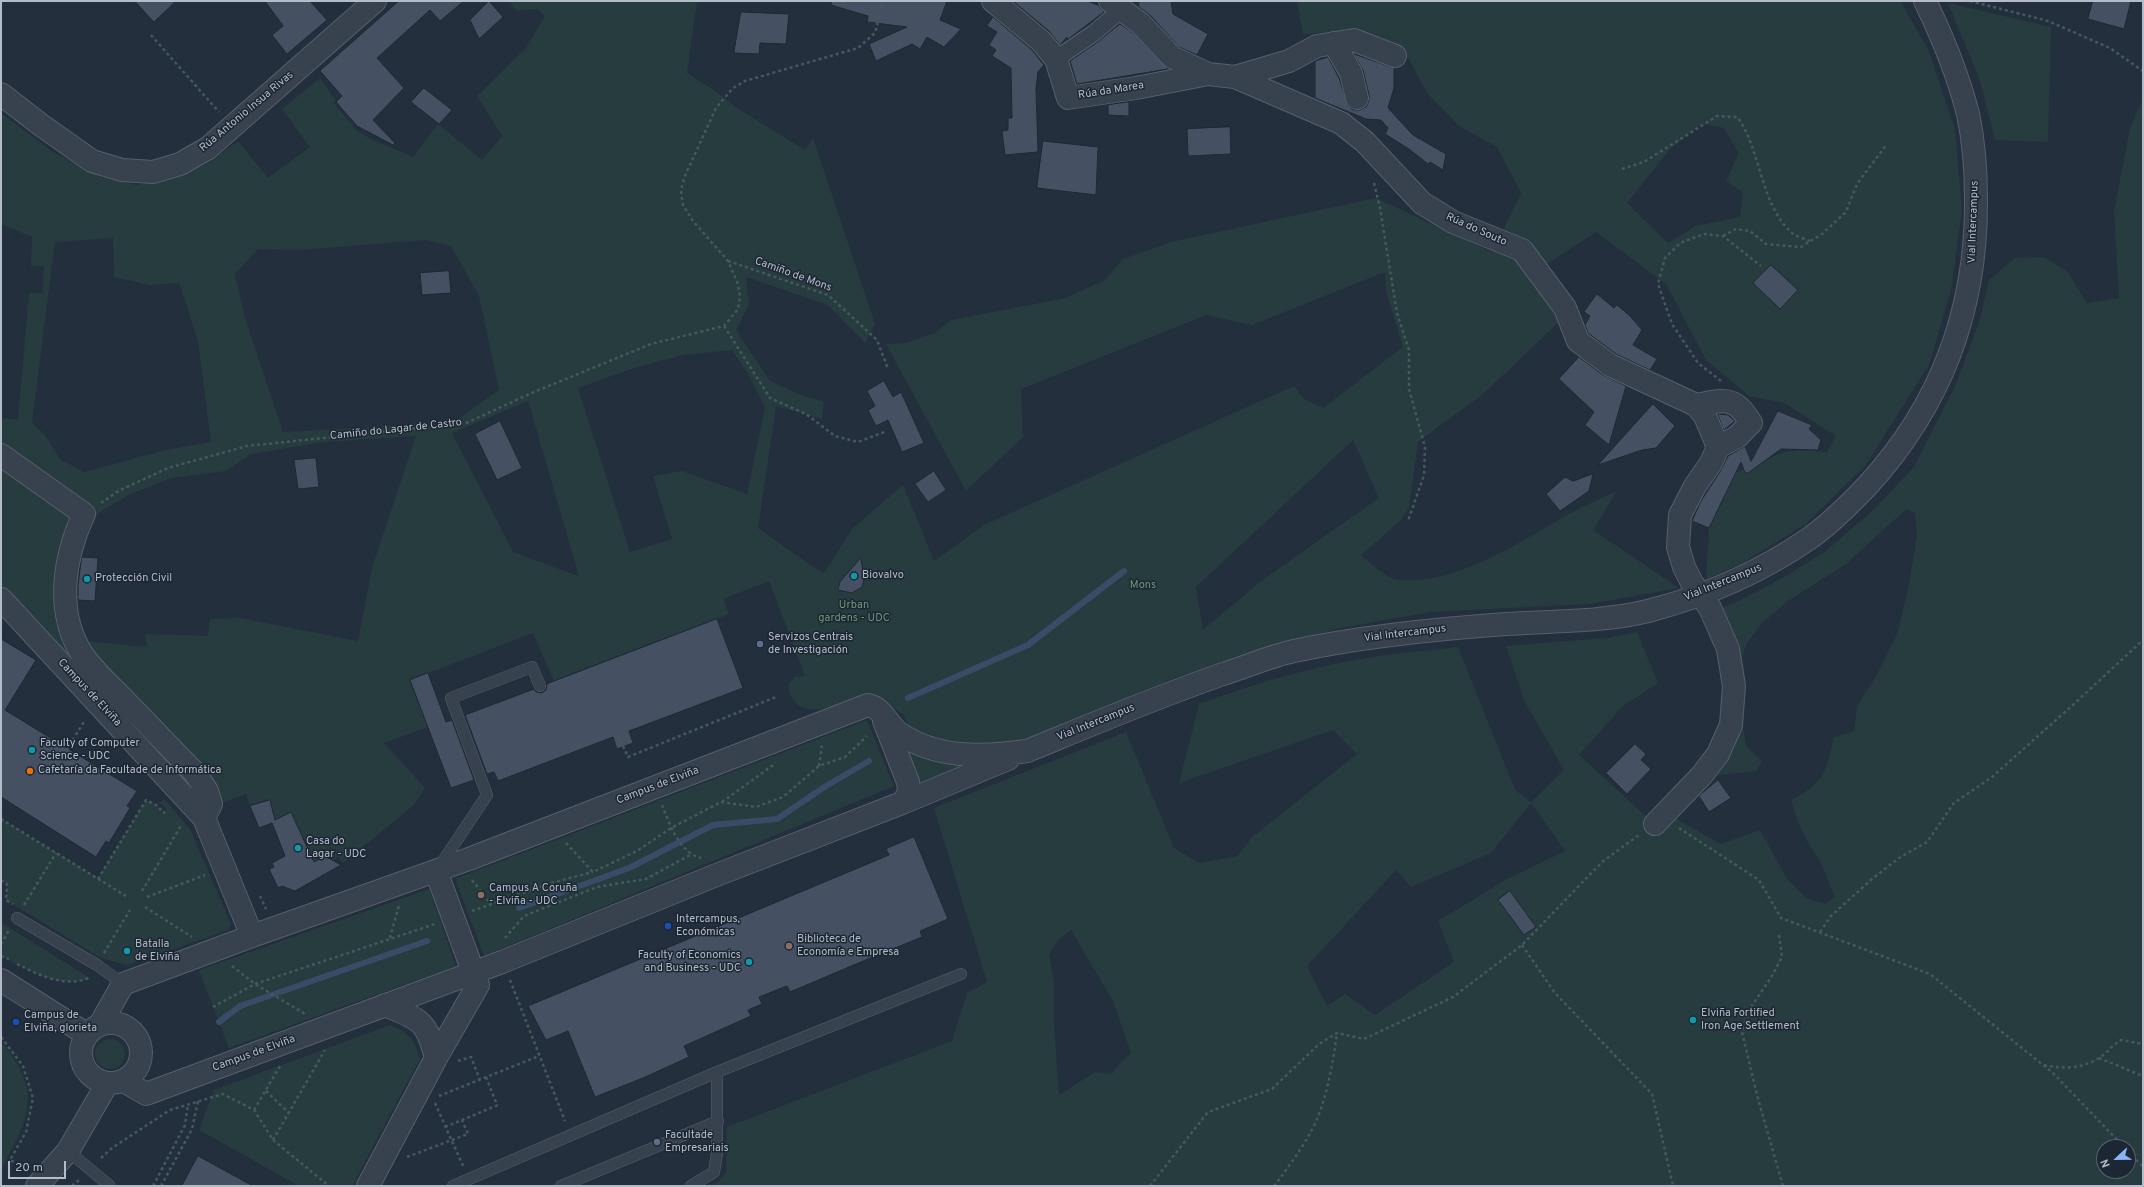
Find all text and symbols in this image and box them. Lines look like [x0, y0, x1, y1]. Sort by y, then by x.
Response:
street label: Rúa Antonio Insua Rivas [197, 69, 297, 155]
street label: Rúa da Marea [1077, 79, 1145, 103]
street label: Vial Intercampus [1966, 180, 1982, 264]
street label: Rúa do Souto [1443, 211, 1509, 249]
street label: Camiño de Mons [753, 255, 833, 295]
street label: Camiño do Lagar de Castro [329, 417, 463, 443]
street label: Vial Intercampus [1682, 561, 1764, 605]
place label: Biovalvo [862, 569, 904, 583]
marker: Biovalvo [849, 571, 859, 581]
place label: Protección Civil [95, 572, 172, 586]
marker: Protección Civil [82, 574, 92, 584]
park label: Mons [1130, 579, 1156, 593]
park label: Urban gardens - UDC [818, 599, 890, 625]
street label: Vial Intercampus [1363, 622, 1447, 646]
place label: Servizos Centrais de Investigación [768, 631, 853, 657]
marker: Servizos Centrais de Investigación [755, 639, 765, 649]
street label: Campus de Elviña [54, 657, 124, 729]
street label: Vial Intercampus [1055, 701, 1137, 745]
place label: Faculty of Computer Science - UDC [40, 737, 140, 763]
marker: Faculty of Computer Science - UDC [27, 745, 37, 755]
place label: Cafetaría da Facultade de Informática [38, 764, 221, 778]
street label: Campus de Elviña [615, 764, 701, 808]
marker: Cafetaría da Facultade de Informática [25, 766, 35, 776]
place label: Casa do Lagar - UDC [306, 835, 366, 861]
marker: Casa do Lagar - UDC [293, 843, 303, 853]
place label: Campus A Coruña - Elviña - UDC [489, 882, 577, 908]
marker: Campus A Coruña - Elviña - UDC [476, 890, 486, 900]
place label: Intercampus, Económicas [676, 913, 740, 939]
marker: Intercampus, Económicas [663, 921, 673, 931]
place label: Biblioteca de Economía e Empresa [797, 933, 899, 959]
place label: Batalla de Elviña [135, 938, 180, 964]
marker: Biblioteca de Economía e Empresa [784, 941, 794, 951]
marker: Batalla de Elviña [122, 946, 132, 956]
place label: Faculty of Economics and Business - UDC [638, 949, 741, 975]
marker: Faculty of Economics and Business - UDC [744, 957, 754, 967]
place label: Elviña Fortified Iron Age Settlement [1701, 1007, 1800, 1033]
place label: Campus de Elviña, glorieta [24, 1009, 97, 1035]
marker: Elviña Fortified Iron Age Settlement [1688, 1015, 1698, 1025]
marker: Campus de Elviña, glorieta [11, 1017, 21, 1027]
street label: Campus de Elviña [211, 1033, 297, 1075]
place label: Facultade Empresariais [665, 1129, 729, 1155]
marker: Facultade Empresariais [652, 1137, 662, 1147]
north arrow [2096, 1139, 2136, 1179]
scale bar [10, 1153, 68, 1179]
text: N [2098, 1157, 2114, 1169]
text: 20 m [15, 1160, 43, 1176]

